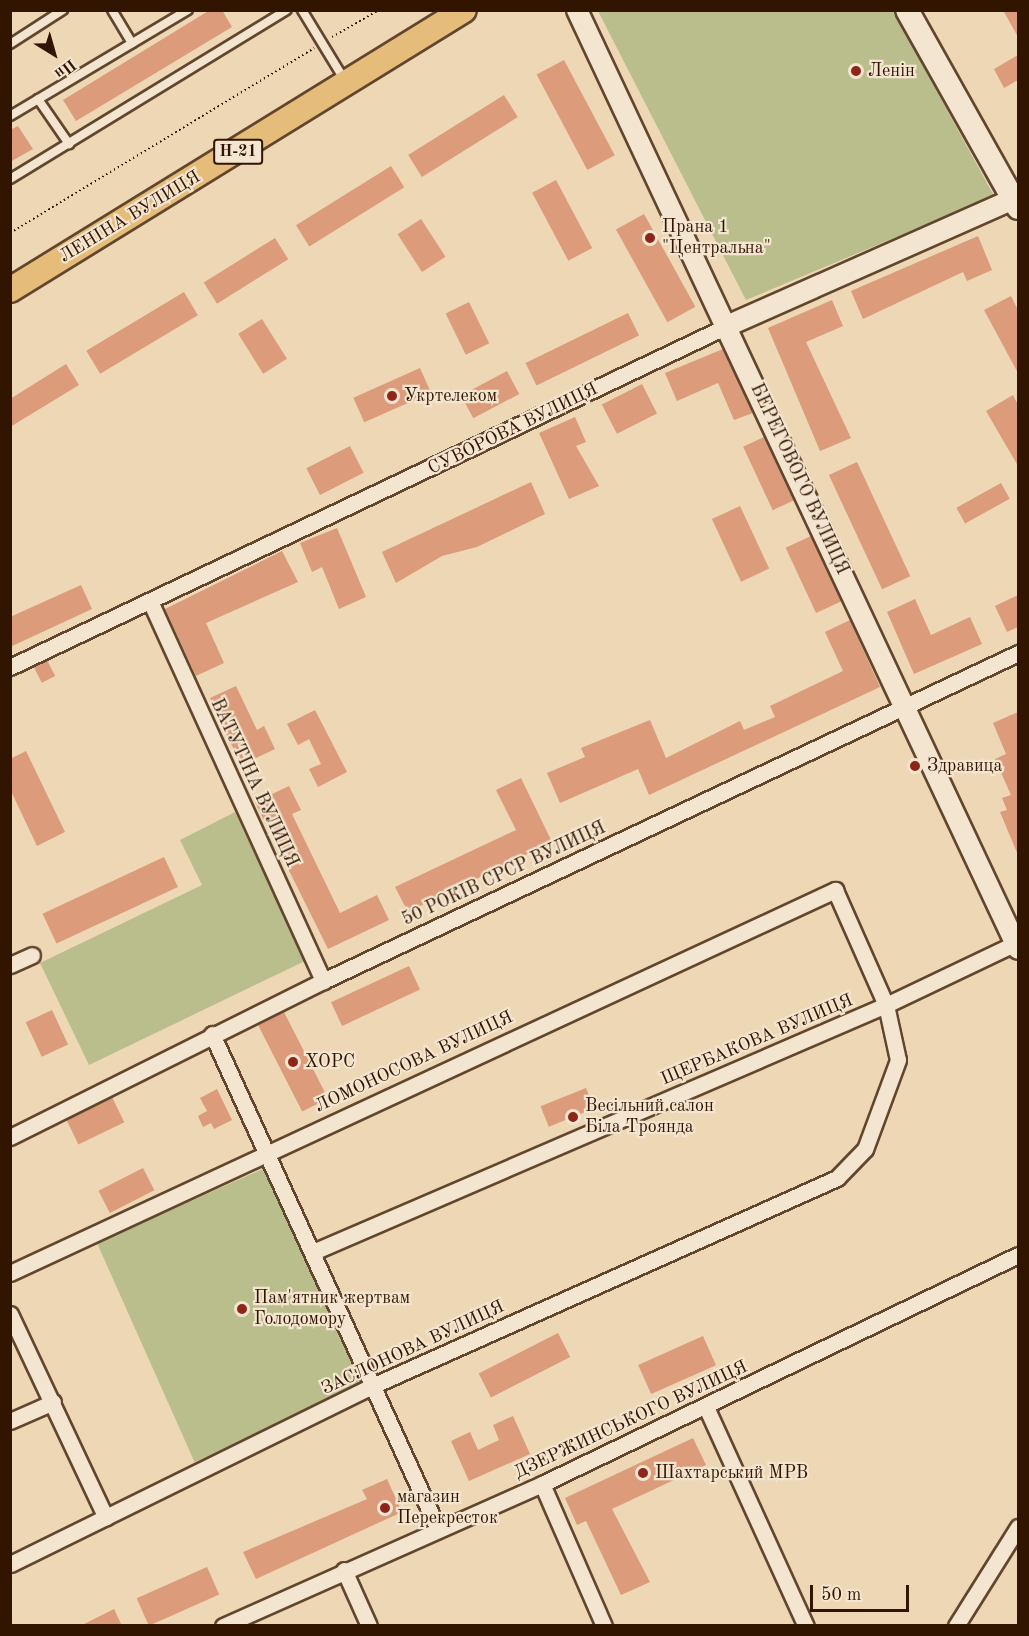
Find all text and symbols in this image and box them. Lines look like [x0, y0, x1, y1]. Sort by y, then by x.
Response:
north arrow [24, 24, 84, 84]
text: Пн [51, 55, 78, 81]
place label: Ленін [868, 60, 915, 82]
marker: Ленін [849, 64, 863, 78]
road number: Н-21 [212, 139, 264, 165]
street label: ЛЕНІНА ВУЛИЦЯ [56, 166, 204, 268]
place label: Прана 1 "Центральна" [662, 217, 771, 260]
marker: Прана 1 "Центральна" [643, 231, 657, 245]
street label: СУВОРОВА ВУЛИЦЯ [425, 378, 601, 480]
street label: БЕРЕГОВОГО ВУЛИЦЯ [745, 380, 853, 578]
place label: Укртелеком [404, 385, 497, 407]
marker: Укртелеком [385, 389, 399, 403]
street label: ВАТУТІНА ВУЛИЦЯ [205, 695, 303, 871]
place label: Здравица [927, 755, 1002, 777]
marker: Здравица [908, 759, 922, 773]
street label: 50 РОКІВ СРСР ВУЛИЦЯ [399, 817, 609, 931]
street label: ЩЕРБАКОВА ВУЛИЦЯ [658, 990, 856, 1090]
street label: ЛОМОНОСОВА ВУЛИЦЯ [311, 1007, 517, 1117]
place label: ХОРС [305, 1051, 355, 1073]
marker: ХОРС [286, 1055, 300, 1069]
place label: Весільний салон Біла Троянда [585, 1096, 714, 1138]
marker: Весільний салон Біла Троянда [566, 1110, 580, 1124]
place label: Пам'ятник жертвам Голодомору [254, 1288, 410, 1330]
street label: ЗАСЛОНОВА ВУЛИЦЯ [318, 1296, 508, 1400]
marker: Пам'ятник жертвам Голодомору [235, 1302, 249, 1316]
street label: ДЗЕРЖИНСЬКОГО ВУЛИЦЯ [511, 1356, 751, 1484]
place label: Шахтарський МРВ [655, 1462, 808, 1484]
marker: Шахтарський МРВ [636, 1466, 650, 1480]
place label: магазин Перекресток [397, 1487, 498, 1530]
marker: магазин Перекресток [378, 1501, 392, 1515]
scale bar [813, 1573, 912, 1611]
text: 50 m [821, 1586, 861, 1604]

